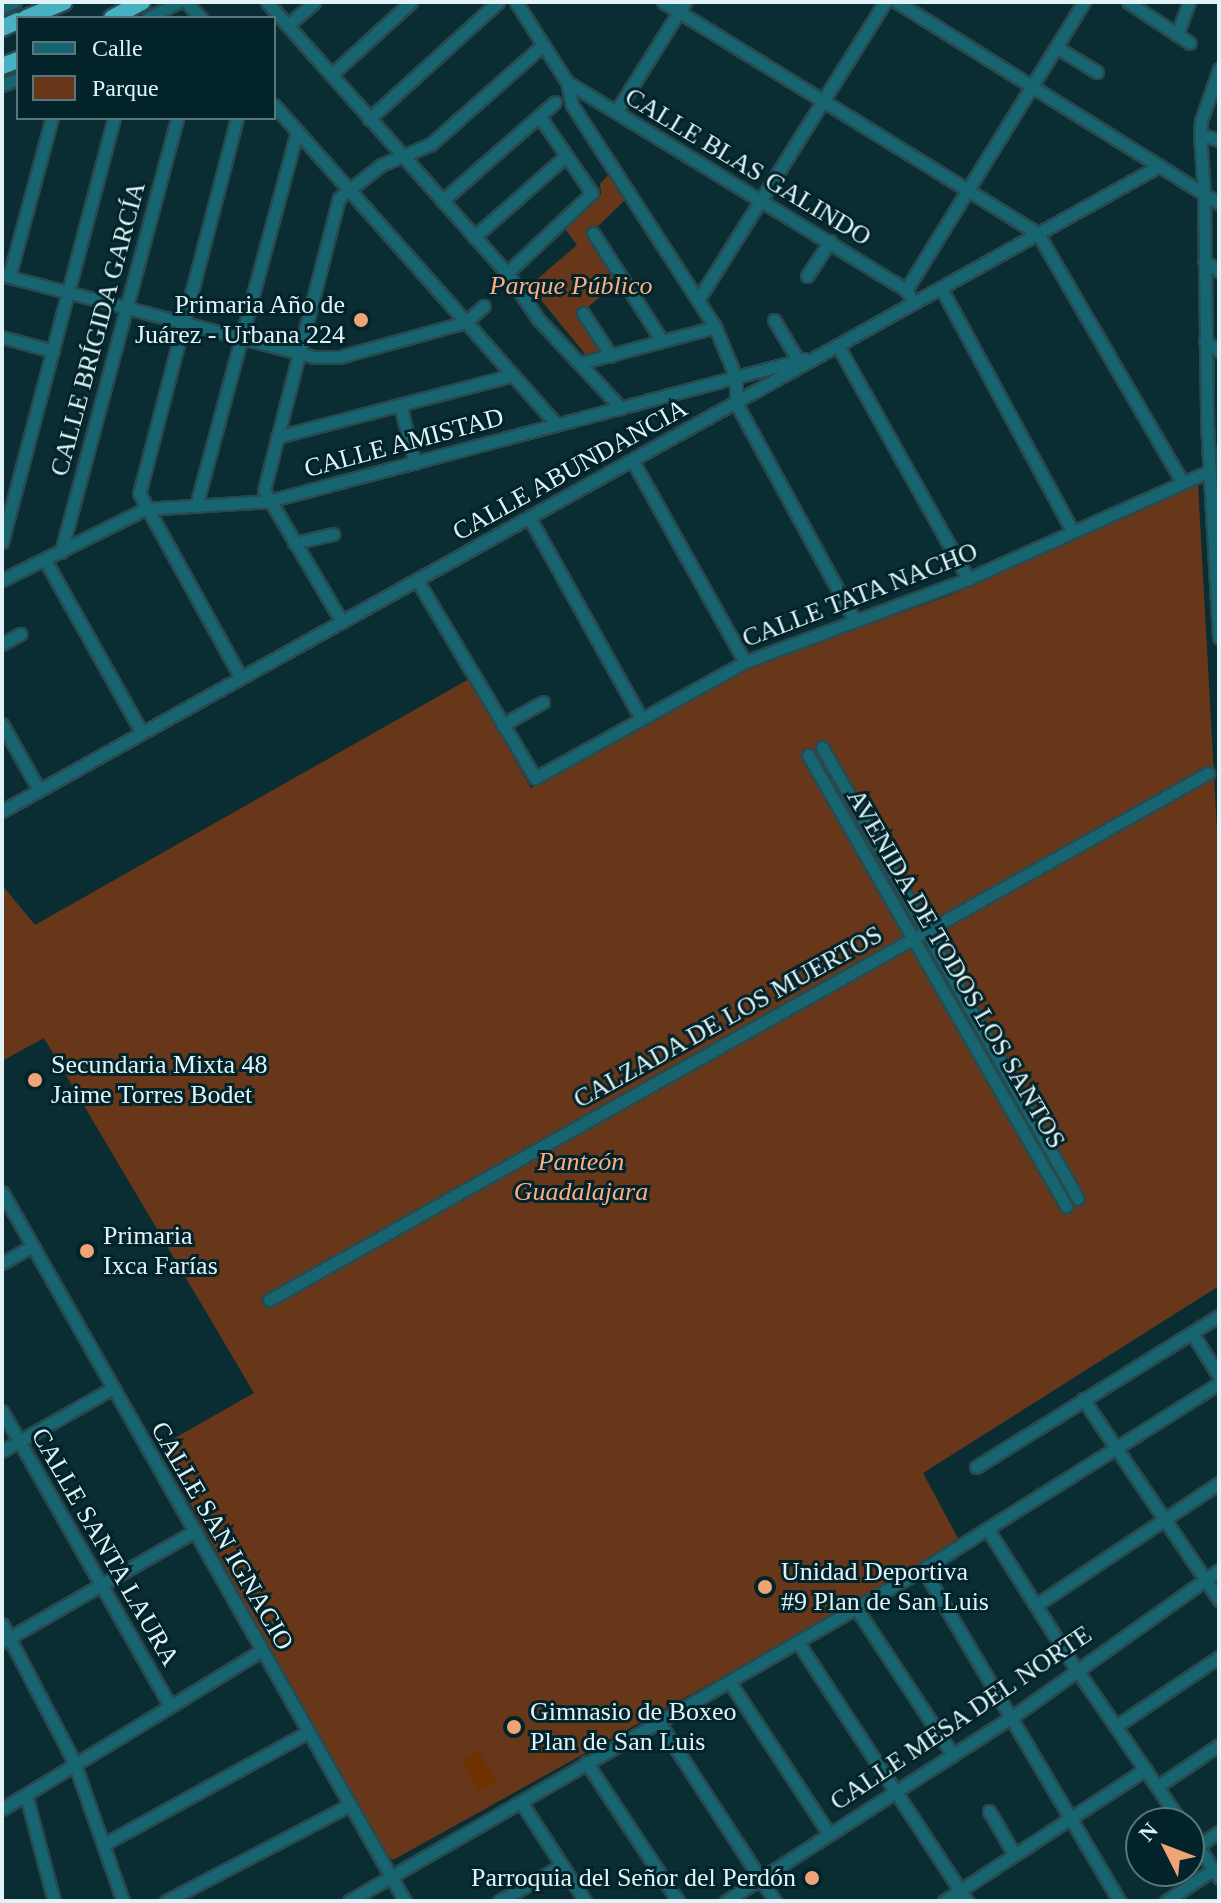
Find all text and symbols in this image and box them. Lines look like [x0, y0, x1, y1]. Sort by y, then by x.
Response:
legend [16, 16, 276, 120]
text: Calle [92, 35, 143, 61]
text: Parque [92, 75, 159, 101]
street label: CALLE BLAS GALINDO [619, 81, 877, 253]
street label: CALLE BRÍGIDA GARCÍA [43, 178, 153, 480]
park label: Parque Público [490, 270, 652, 302]
place label: Primaria Año de Juárez - Urbana 224 [135, 289, 345, 350]
marker: Primaria Año de Juárez - Urbana 224 [352, 311, 370, 329]
street label: CALLE ABUNDANCIA [447, 392, 693, 548]
street label: CALLE AMISTAD [300, 401, 508, 485]
street label: CALLE TATA NACHO [737, 535, 983, 655]
street label: AVENIDA DE TODOS LOS SANTOS [840, 783, 1072, 1155]
street label: CALZADA DE LOS MUERTOS [568, 919, 888, 1115]
place label: Secundaria Mixta 48 Jaime Torres Bodet [51, 1049, 268, 1110]
marker: Secundaria Mixta 48 Jaime Torres Bodet [26, 1071, 44, 1089]
park label: Panteón Guadalajara [514, 1146, 648, 1208]
place label: Primaria Ixca Farías [103, 1220, 218, 1282]
marker: Primaria Ixca Farías [78, 1242, 96, 1260]
street label: CALLE SAN IGNACIO [144, 1416, 300, 1656]
street label: CALLE SANTA LAURA [24, 1422, 186, 1672]
place label: Unidad Deportiva #9 Plan de San Luis [781, 1556, 989, 1618]
marker: Unidad Deportiva #9 Plan de San Luis [756, 1578, 774, 1596]
street label: CALLE MESA DEL NORTE [823, 1618, 1099, 1818]
place label: Gimnasio de Boxeo Plan de San Luis [530, 1696, 737, 1758]
marker: Gimnasio de Boxeo Plan de San Luis [505, 1718, 523, 1736]
north arrow [1125, 1807, 1205, 1887]
text: N [1134, 1818, 1163, 1846]
place label: Parroquia del Señor del Perdón [471, 1862, 796, 1894]
marker: Parroquia del Señor del Perdón [803, 1869, 821, 1887]

